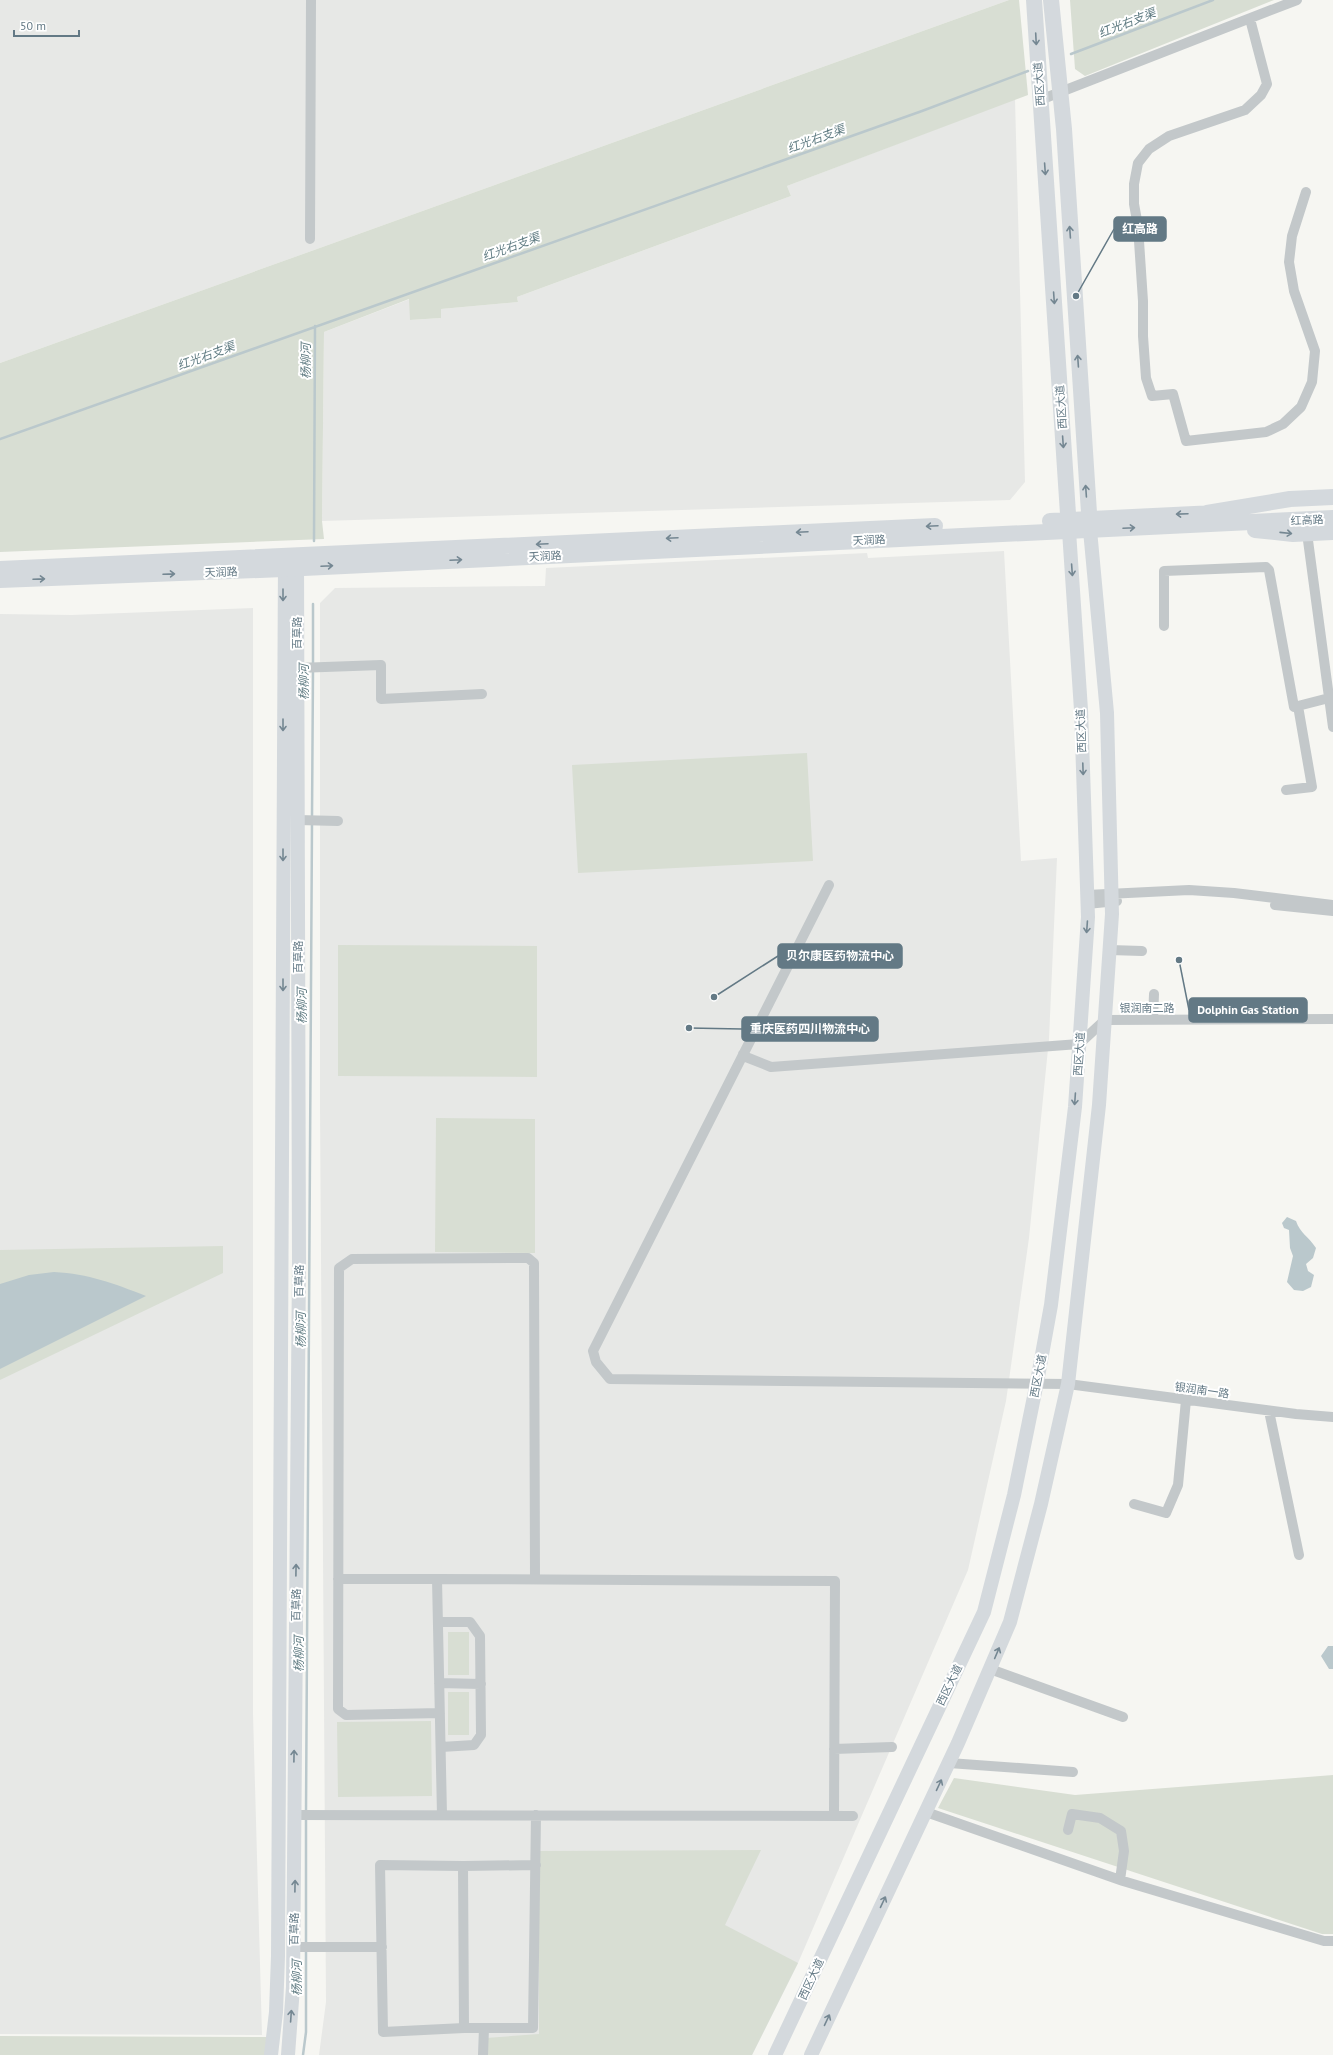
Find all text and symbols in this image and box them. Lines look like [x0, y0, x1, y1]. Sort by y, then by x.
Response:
water label: 红光右支渠 [1096, 4, 1159, 40]
scale bar [14, 12, 79, 38]
text: 50 m [20, 18, 46, 33]
one-way arrow [1033, 32, 1040, 45]
street label: 西区大道 [1030, 62, 1048, 106]
water label: 红光右支渠 [785, 121, 848, 156]
one-way arrow [1041, 162, 1048, 175]
callout: 红高路 [1114, 217, 1166, 241]
text: 红高路 [1122, 221, 1158, 236]
one-way arrow [1067, 226, 1074, 239]
water label: 红光右支渠 [480, 229, 543, 264]
one-way arrow [1050, 291, 1057, 304]
water label: 红光右支渠 [175, 338, 238, 373]
water label: 杨柳河 [298, 341, 313, 379]
one-way arrow [1075, 355, 1082, 368]
street label: 西区大道 [1052, 385, 1070, 429]
one-way arrow [1060, 435, 1067, 448]
one-way arrow [1083, 485, 1090, 498]
one-way arrow [1176, 511, 1189, 518]
street label: 红高路 [1290, 512, 1324, 528]
one-way arrow [926, 523, 939, 530]
one-way arrow [1122, 524, 1135, 532]
one-way arrow [796, 528, 809, 536]
one-way arrow [1279, 530, 1292, 537]
street label: 天润路 [852, 532, 886, 548]
one-way arrow [666, 534, 679, 542]
one-way arrow [536, 540, 549, 548]
street label: 天润路 [528, 548, 562, 564]
one-way arrow [449, 556, 462, 564]
one-way arrow [320, 562, 333, 570]
one-way arrow [1068, 563, 1075, 576]
street label: 天润路 [204, 564, 238, 580]
one-way arrow [162, 570, 175, 577]
one-way arrow [32, 575, 45, 583]
one-way arrow [279, 588, 287, 601]
street label: 百草路 [290, 617, 304, 650]
water label: 杨柳河 [296, 662, 311, 700]
street label: 西区大道 [1073, 709, 1089, 753]
one-way arrow [279, 718, 287, 731]
one-way arrow [1079, 762, 1086, 775]
one-way arrow [279, 848, 287, 861]
one-way arrow [1084, 920, 1091, 933]
street label: 百草路 [291, 941, 305, 974]
callout: 贝尔康医药物流中心 [778, 944, 902, 968]
text: 贝尔康医药物流中心 [786, 948, 894, 963]
one-way arrow [279, 978, 287, 991]
water label: 杨柳河 [294, 986, 309, 1024]
callout: Dolphin Gas Station [1189, 998, 1307, 1022]
street label: 银润南二路 [1120, 1001, 1175, 1015]
text: Dolphin Gas Station [1197, 1002, 1299, 1017]
callout: 重庆医药四川物流中心 [742, 1017, 878, 1041]
text: 重庆医药四川物流中心 [750, 1021, 870, 1036]
street label: 西区大道 [1070, 1032, 1088, 1076]
one-way arrow [1072, 1092, 1079, 1105]
street label: 百草路 [292, 1264, 306, 1298]
water label: 杨柳河 [293, 1310, 308, 1348]
street label: 西区大道 [1027, 1353, 1049, 1399]
street label: 银润南一路 [1174, 1379, 1230, 1401]
one-way arrow [292, 1564, 300, 1577]
street label: 百草路 [289, 1588, 303, 1622]
water label: 杨柳河 [291, 1634, 306, 1672]
one-way arrow [993, 1647, 1001, 1659]
street label: 西区大道 [933, 1662, 965, 1708]
one-way arrow [290, 1750, 298, 1763]
one-way arrow [936, 1779, 943, 1791]
one-way arrow [291, 1880, 299, 1893]
one-way arrow [880, 1897, 887, 1909]
street label: 百草路 [287, 1912, 301, 1946]
street label: 西区大道 [795, 1956, 827, 2002]
water label: 杨柳河 [289, 1958, 304, 1996]
one-way arrow [288, 2010, 295, 2023]
one-way arrow [824, 2014, 831, 2026]

